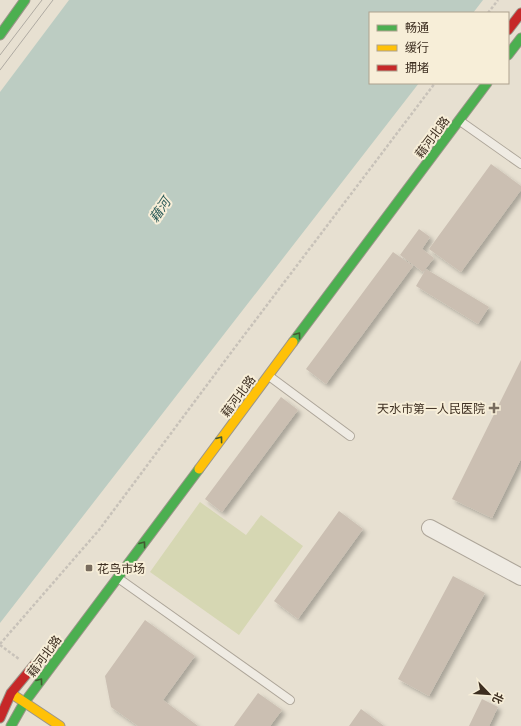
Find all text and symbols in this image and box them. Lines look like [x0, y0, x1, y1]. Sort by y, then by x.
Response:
legend [369, 12, 509, 84]
text: 畅通 [405, 20, 429, 35]
text: 缓行 [405, 40, 429, 55]
text: 拥堵 [405, 60, 429, 75]
street label: 藉河北路 [412, 113, 452, 161]
water label: 藉河 [146, 192, 176, 226]
one-way arrow [293, 333, 300, 340]
street label: 藉河北路 [218, 372, 258, 420]
place label: 天水市第一人民医院 [377, 401, 485, 416]
marker: 天水市第一人民医院 [488, 402, 500, 414]
one-way arrow [216, 437, 223, 444]
one-way arrow [138, 541, 145, 548]
place label: 花鸟市场 [97, 561, 145, 576]
marker: 花鸟市场 [84, 563, 94, 573]
street label: 藉河北路 [24, 632, 64, 680]
north arrow [469, 674, 509, 714]
one-way arrow [35, 679, 42, 686]
text: 北 [489, 690, 507, 706]

